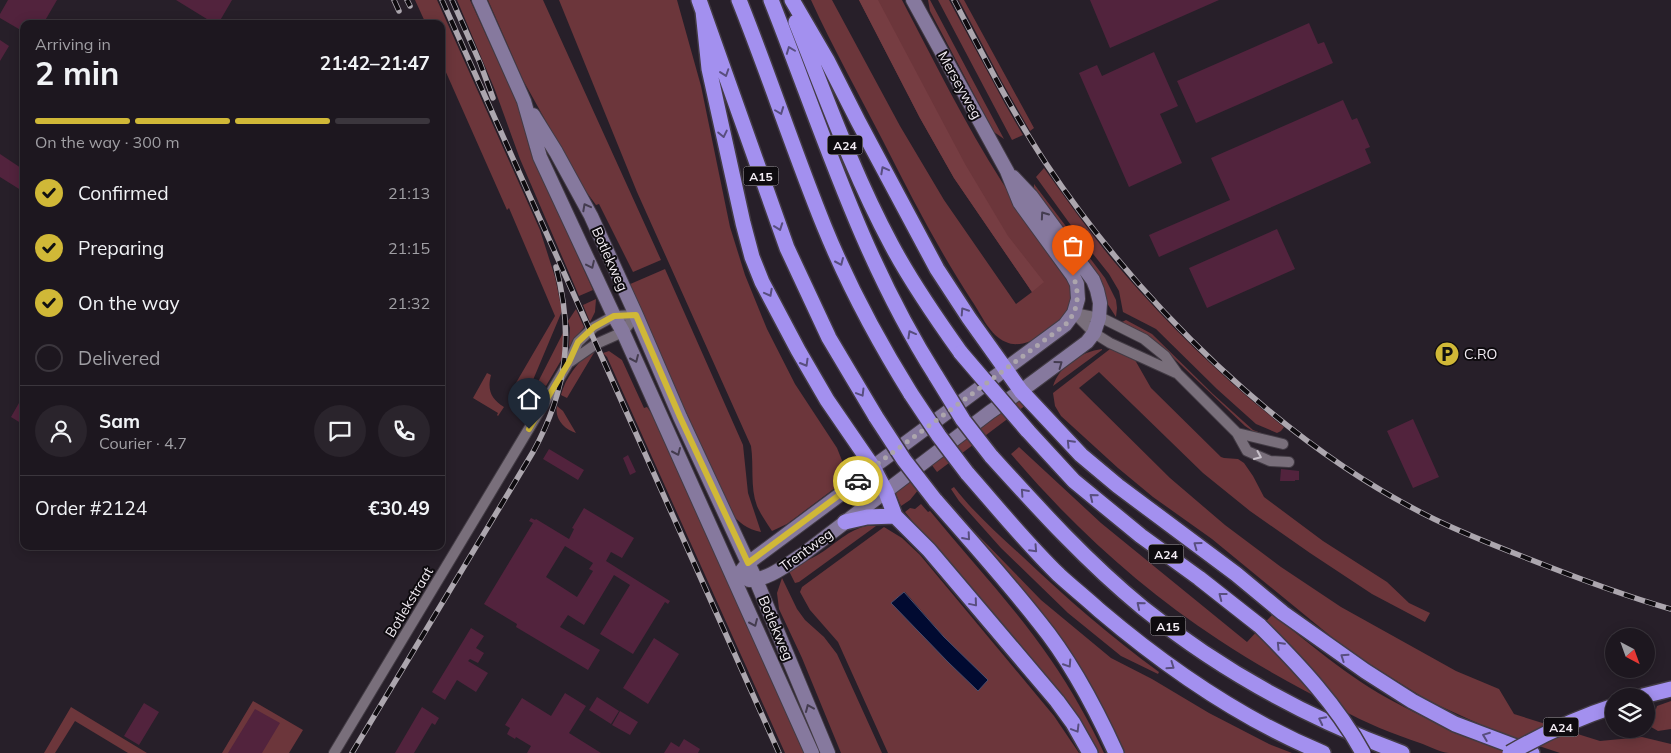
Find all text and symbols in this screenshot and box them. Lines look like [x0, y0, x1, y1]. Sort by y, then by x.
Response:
text: Arriving in [35, 34, 111, 54]
one-way arrow [786, 46, 796, 55]
street label: Merseyweg [934, 48, 986, 122]
text: 21:42–21:47 [320, 51, 430, 75]
text: 2 min [35, 53, 119, 93]
one-way arrow [719, 68, 729, 77]
one-way arrow [774, 106, 784, 115]
one-way arrow [717, 129, 728, 138]
text: On the way · 300 m [35, 132, 180, 152]
road number: A24 [828, 136, 862, 154]
road number: A15 [744, 167, 778, 186]
one-way arrow [880, 167, 890, 176]
icon: check [35, 179, 63, 207]
text: Confirmed [78, 181, 169, 205]
text: 21:13 [388, 183, 430, 203]
one-way arrow [582, 204, 592, 213]
one-way arrow [1041, 211, 1050, 221]
one-way arrow [773, 222, 783, 230]
street label: Botlekweg [588, 224, 632, 294]
pin [1052, 225, 1094, 276]
icon: bag [1059, 232, 1087, 260]
icon: check [35, 234, 63, 262]
text: Preparing [78, 236, 164, 260]
text: 21:15 [388, 238, 430, 258]
one-way arrow [834, 257, 845, 266]
one-way arrow [584, 260, 595, 269]
one-way arrow [763, 288, 773, 297]
icon: check [35, 289, 63, 317]
text: On the way [78, 291, 180, 315]
text: 21:32 [388, 293, 430, 313]
one-way arrow [961, 308, 971, 317]
one-way arrow [907, 330, 917, 339]
parking icon: C.RO [1434, 341, 1460, 367]
place label: C.RO [1464, 345, 1497, 363]
text: Delivered [78, 346, 160, 370]
one-way arrow [629, 354, 640, 363]
one-way arrow [798, 357, 808, 366]
one-way arrow [1053, 361, 1063, 370]
pin [508, 378, 550, 429]
icon: home [515, 385, 543, 413]
one-way arrow [855, 387, 864, 396]
button: person [35, 405, 87, 457]
button: chat [314, 405, 366, 457]
button: phone [378, 405, 430, 457]
text: Sam [99, 409, 140, 433]
text: Courier · 4.7 [99, 433, 187, 453]
one-way arrow [1067, 440, 1076, 449]
one-way arrow [671, 447, 682, 456]
one-way arrow [1253, 450, 1262, 460]
courier [833, 456, 883, 506]
icon: car [844, 467, 872, 495]
one-way arrow [1021, 489, 1030, 498]
one-way arrow [1090, 494, 1099, 503]
text: Order #2124 [35, 496, 147, 520]
text: €30.49 [368, 496, 430, 520]
street label: Trentweg [776, 525, 836, 575]
one-way arrow [961, 531, 970, 540]
one-way arrow [1193, 542, 1203, 551]
one-way arrow [1028, 543, 1037, 552]
road number: A24 [1148, 544, 1184, 564]
street label: Botlekstraat [381, 563, 437, 640]
street label: Botlekweg [754, 593, 798, 663]
one-way arrow [1219, 593, 1228, 601]
one-way arrow [968, 597, 977, 606]
one-way arrow [1137, 602, 1146, 611]
road number: A15 [1150, 616, 1186, 636]
one-way arrow [748, 618, 758, 627]
north arrow [1605, 628, 1655, 678]
map controls [1605, 628, 1655, 738]
one-way arrow [1277, 642, 1286, 651]
one-way arrow [1341, 654, 1350, 663]
one-way arrow [1062, 658, 1071, 667]
one-way arrow [1165, 660, 1175, 669]
button: layers [1605, 688, 1655, 738]
one-way arrow [805, 704, 816, 713]
one-way arrow [1318, 716, 1327, 726]
road number: A24 [1544, 718, 1578, 736]
one-way arrow [1069, 723, 1079, 732]
one-way arrow [1482, 732, 1491, 742]

